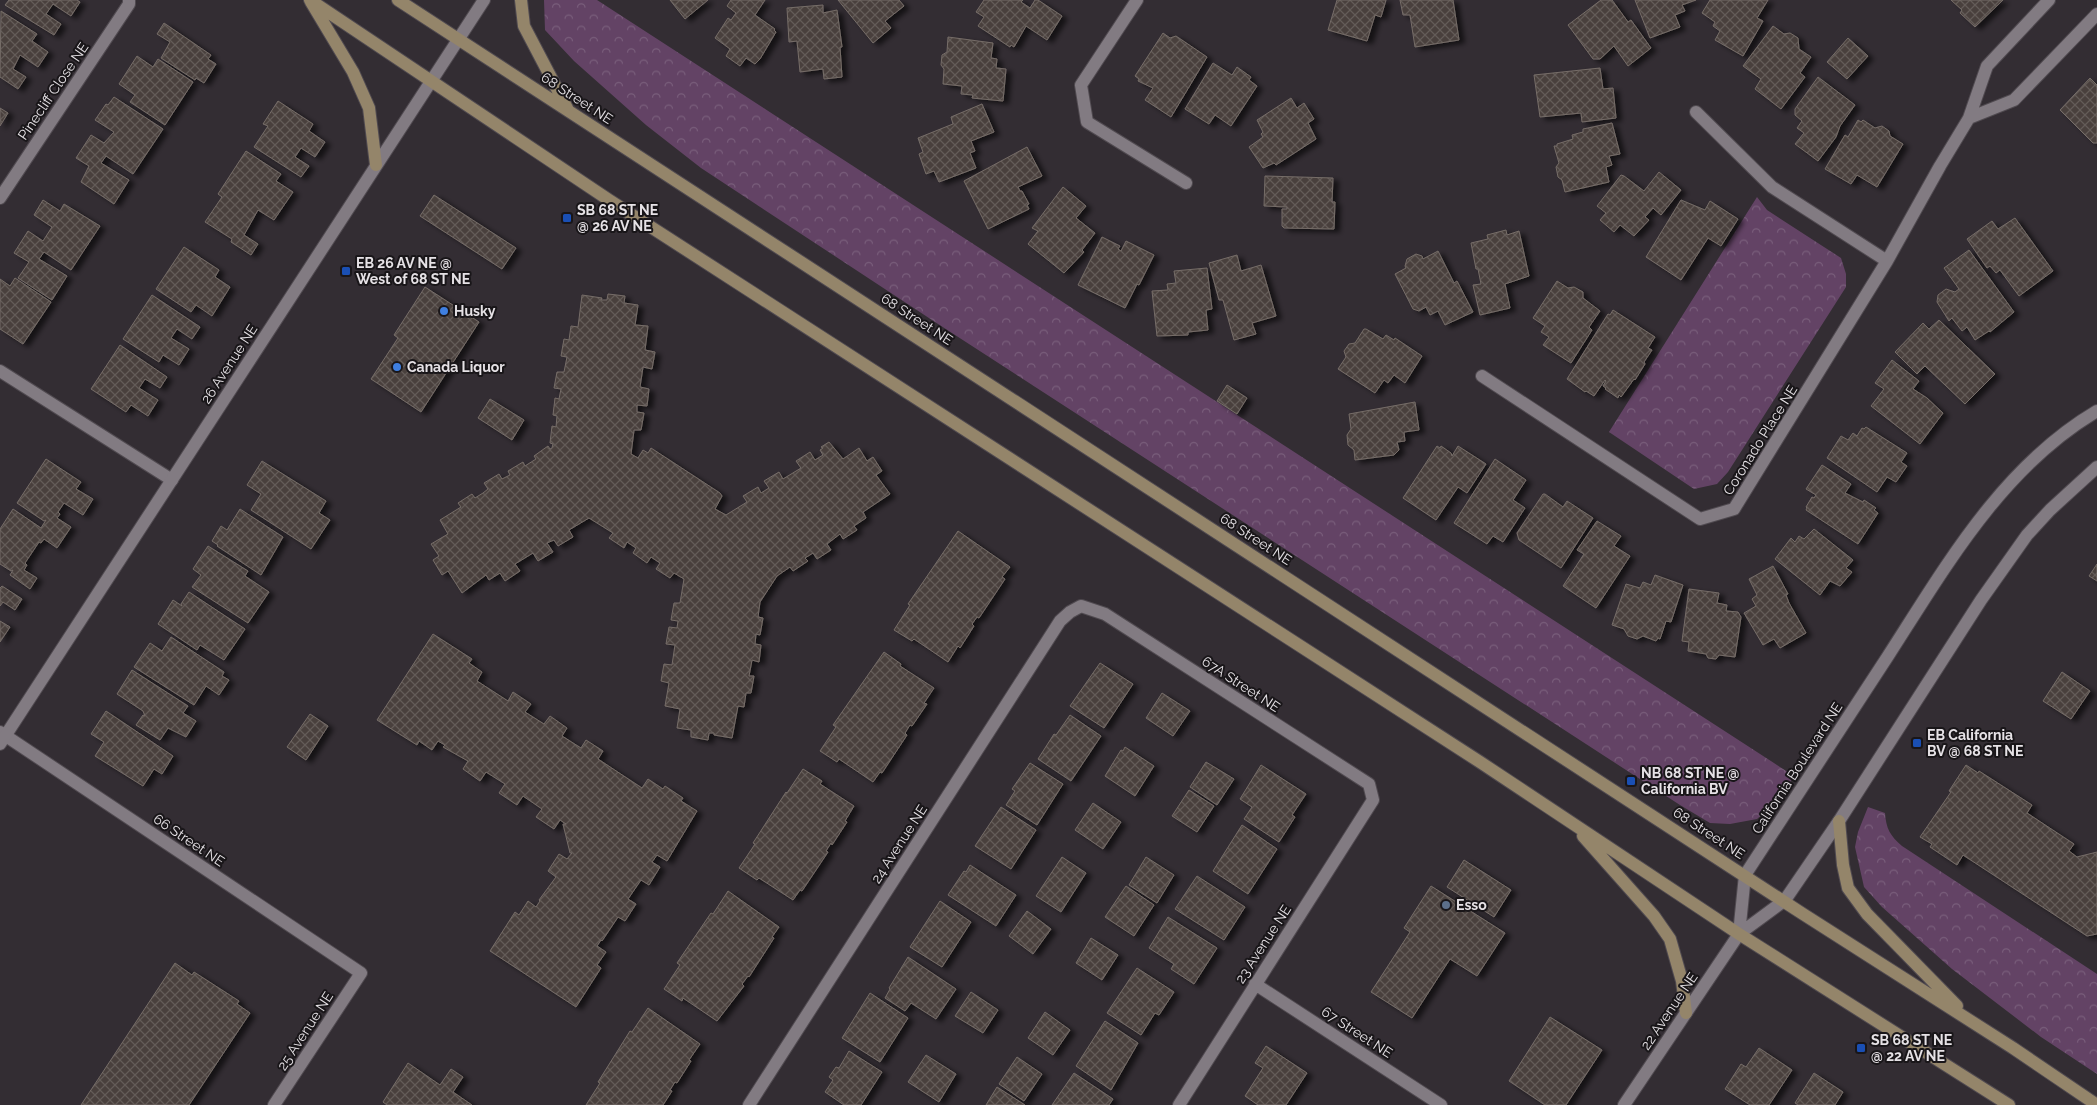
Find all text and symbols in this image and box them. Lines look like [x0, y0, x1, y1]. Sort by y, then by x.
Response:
street label: Pinecliff Close NE [15, 39, 91, 143]
street label: 68 Street NE [538, 69, 616, 127]
place label: SB 68 ST NE @ 26 AV NE [577, 202, 658, 234]
marker: SB 68 ST NE @ 26 AV NE [561, 212, 573, 224]
place label: EB 26 AV NE @ West of 68 ST NE [356, 255, 470, 287]
marker: EB 26 AV NE @ West of 68 ST NE [340, 265, 352, 277]
street label: 68 Street NE [878, 290, 956, 348]
place label: Husky [454, 303, 496, 319]
marker: Husky [438, 305, 450, 317]
street label: 26 Avenue NE [198, 322, 260, 406]
place label: Canada Liquor [407, 359, 505, 375]
marker: Canada Liquor [391, 361, 403, 373]
street label: Coronado Place NE [1720, 382, 1800, 498]
street label: 68 Street NE [1217, 510, 1295, 568]
street label: 67A Street NE [1199, 653, 1283, 715]
street label: California Boulevard NE [1749, 699, 1845, 837]
place label: EB California BV @ 68 ST NE [1927, 727, 2023, 759]
marker: EB California BV @ 68 ST NE [1911, 737, 1923, 749]
place label: NB 68 ST NE @ California BV [1641, 765, 1740, 797]
marker: NB 68 ST NE @ California BV [1625, 775, 1637, 787]
street label: 24 Avenue NE [868, 802, 930, 886]
street label: 68 Street NE [1670, 804, 1748, 862]
street label: 66 Street NE [150, 810, 228, 870]
place label: Esso [1456, 897, 1487, 913]
marker: Esso [1440, 899, 1452, 911]
street label: 23 Avenue NE [1232, 902, 1294, 986]
street label: 22 Avenue NE [1637, 969, 1701, 1053]
street label: 25 Avenue NE [274, 989, 336, 1073]
street label: 67 Street NE [1319, 1003, 1395, 1061]
place label: SB 68 ST NE @ 22 AV NE [1871, 1032, 1952, 1064]
marker: SB 68 ST NE @ 22 AV NE [1855, 1042, 1867, 1054]

